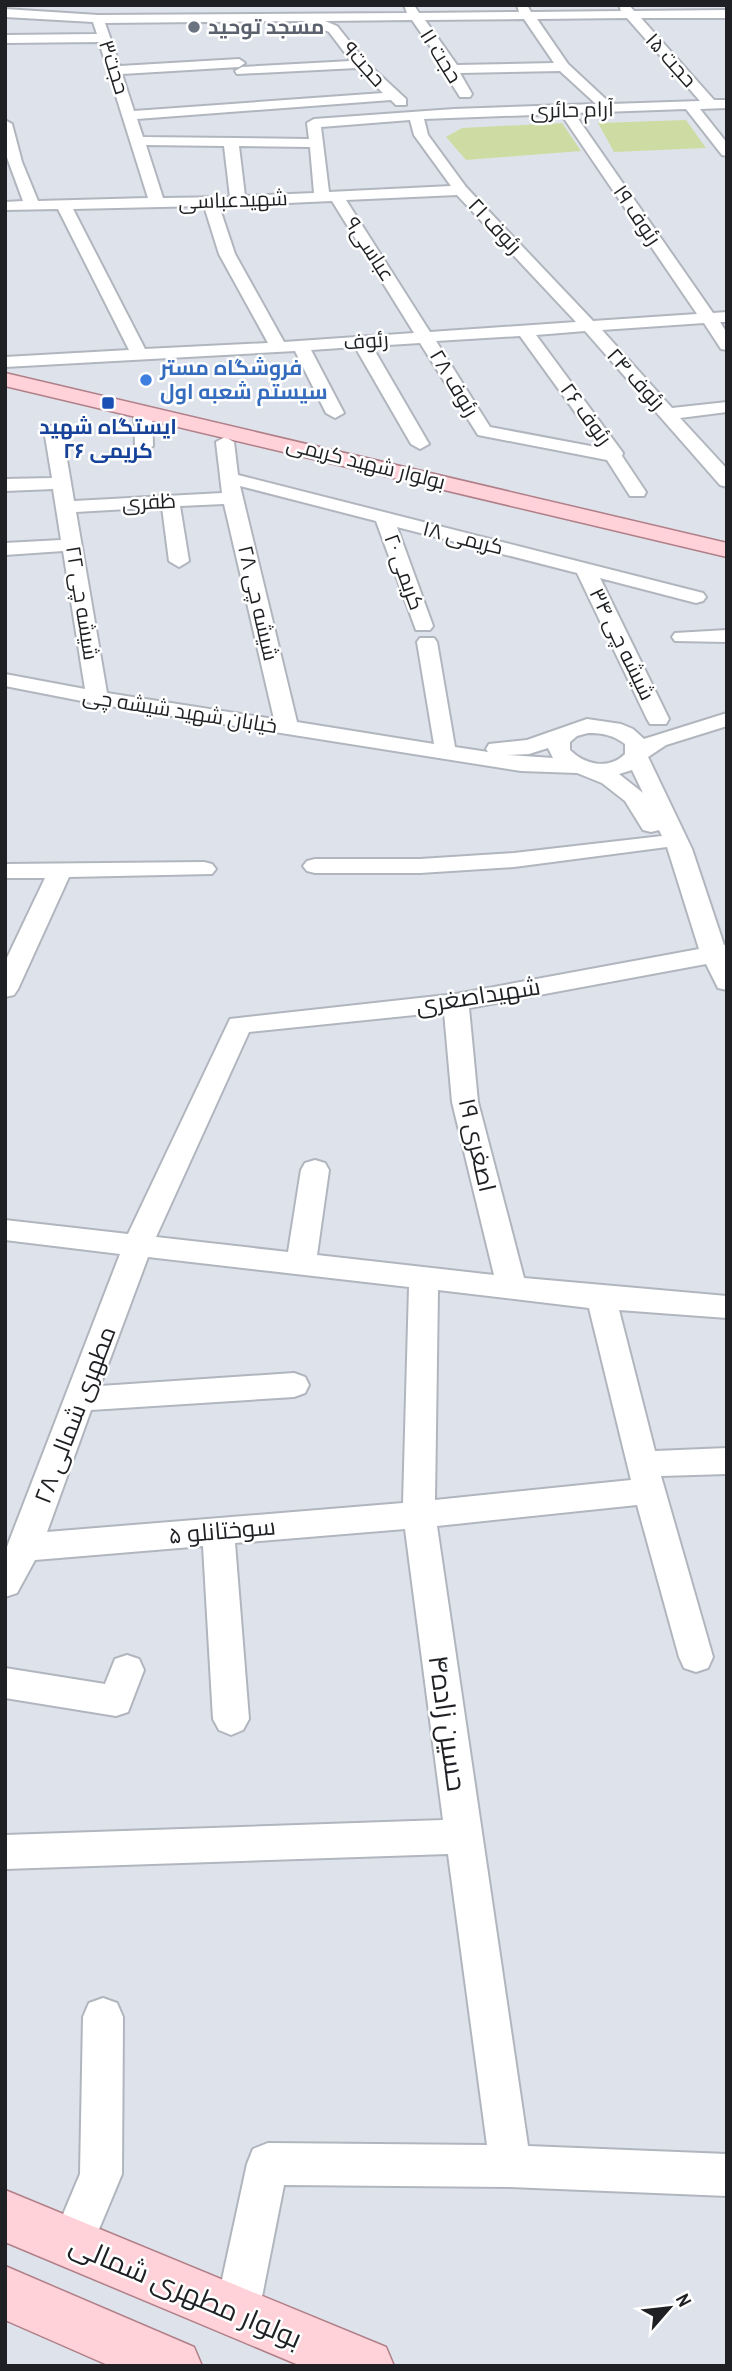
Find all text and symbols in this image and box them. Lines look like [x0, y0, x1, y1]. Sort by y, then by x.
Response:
place label: مسجد توحید [208, 12, 324, 41]
marker: مسجد توحید [186, 19, 202, 35]
street label: حجت ۱۱ [413, 23, 469, 89]
street label: حجت ۱۵ [639, 26, 704, 93]
street label: حجت۹ [336, 34, 393, 93]
street label: حجت۳ [92, 36, 137, 98]
street label: آرام حائری [530, 94, 614, 125]
street label: رئوف ۱۹ [607, 179, 668, 251]
street label: شهیدعباسی [178, 183, 288, 216]
street label: رئوف ۲۱ [462, 191, 529, 260]
street label: عباسی۹ [339, 211, 402, 287]
street label: رئوف [343, 324, 389, 357]
street label: رئوف ۲۴ [601, 341, 672, 416]
street label: رئوف ۲۸ [423, 344, 486, 422]
place label: فروشگاه مستر سیستم شعبه اول [159, 353, 328, 406]
marker: فروشگاه مستر سیستم شعبه اول [138, 372, 154, 388]
street label: رئوف ۲۶ [554, 377, 619, 451]
marker: ایستگاه شهید کریمی ۲۶ [100, 395, 116, 411]
place label: ایستگاه شهید کریمی ۲۶ [39, 412, 177, 465]
street label: بولوار شهید کریمی [284, 429, 449, 496]
street label: ظفری [121, 486, 177, 517]
street label: کریمی ۱۸ [420, 514, 506, 562]
street label: کریمی ۲۰ [377, 530, 432, 614]
street label: شیشه چی ۲۸ [231, 542, 286, 664]
street label: شیشه چی ۲۲ [59, 544, 106, 662]
street label: شیشه چی ۳۴ [583, 583, 662, 705]
street label: خیابان شهید شیشه چی [81, 681, 280, 740]
street label: شهیداصغری [413, 969, 542, 1021]
street label: اصغری ۱۹ [452, 1095, 504, 1195]
street label: مطهری شمالی ۲۸ [26, 1321, 123, 1508]
street label: سوختانلو ۵ [167, 1509, 277, 1551]
street label: حسین زاده۴ [420, 1652, 476, 1794]
street label: بولوار مطهری شمالی [64, 2225, 308, 2357]
north arrow [634, 2273, 704, 2343]
text: N [670, 2289, 698, 2311]

